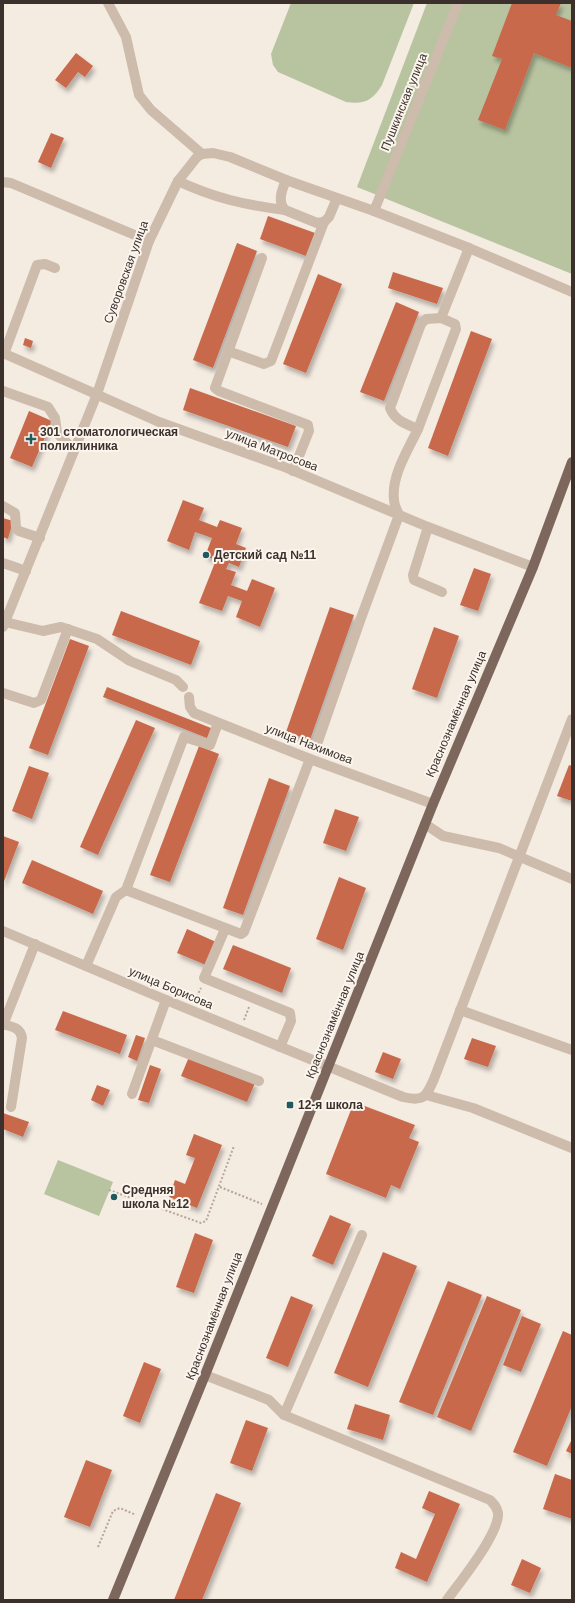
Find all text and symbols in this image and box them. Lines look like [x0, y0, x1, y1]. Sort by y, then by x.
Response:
street label: Пушкинская улица [378, 51, 430, 153]
street label: Суворовская улица [101, 218, 151, 325]
place label: 301 стоматологическая поликлиника [40, 425, 178, 453]
street label: улица Матросова [224, 426, 320, 474]
marker: 301 стоматологическая поликлиника [25, 433, 37, 445]
place label: Детский сад №11 [214, 548, 317, 562]
marker: Детский сад №11 [201, 550, 211, 560]
street label: Краснознамённая улица [423, 648, 489, 779]
street label: улица Нахимова [263, 721, 355, 767]
street label: Краснознамённая улица [303, 949, 367, 1081]
street label: улица Борисова [127, 964, 215, 1012]
place label: 12-я школа [298, 1098, 363, 1112]
marker: 12-я школа [285, 1100, 295, 1110]
place label: Средняя школа №12 [122, 1183, 190, 1211]
marker: Средняя школа №12 [109, 1192, 119, 1202]
street label: Краснознамённая улица [183, 1250, 245, 1382]

